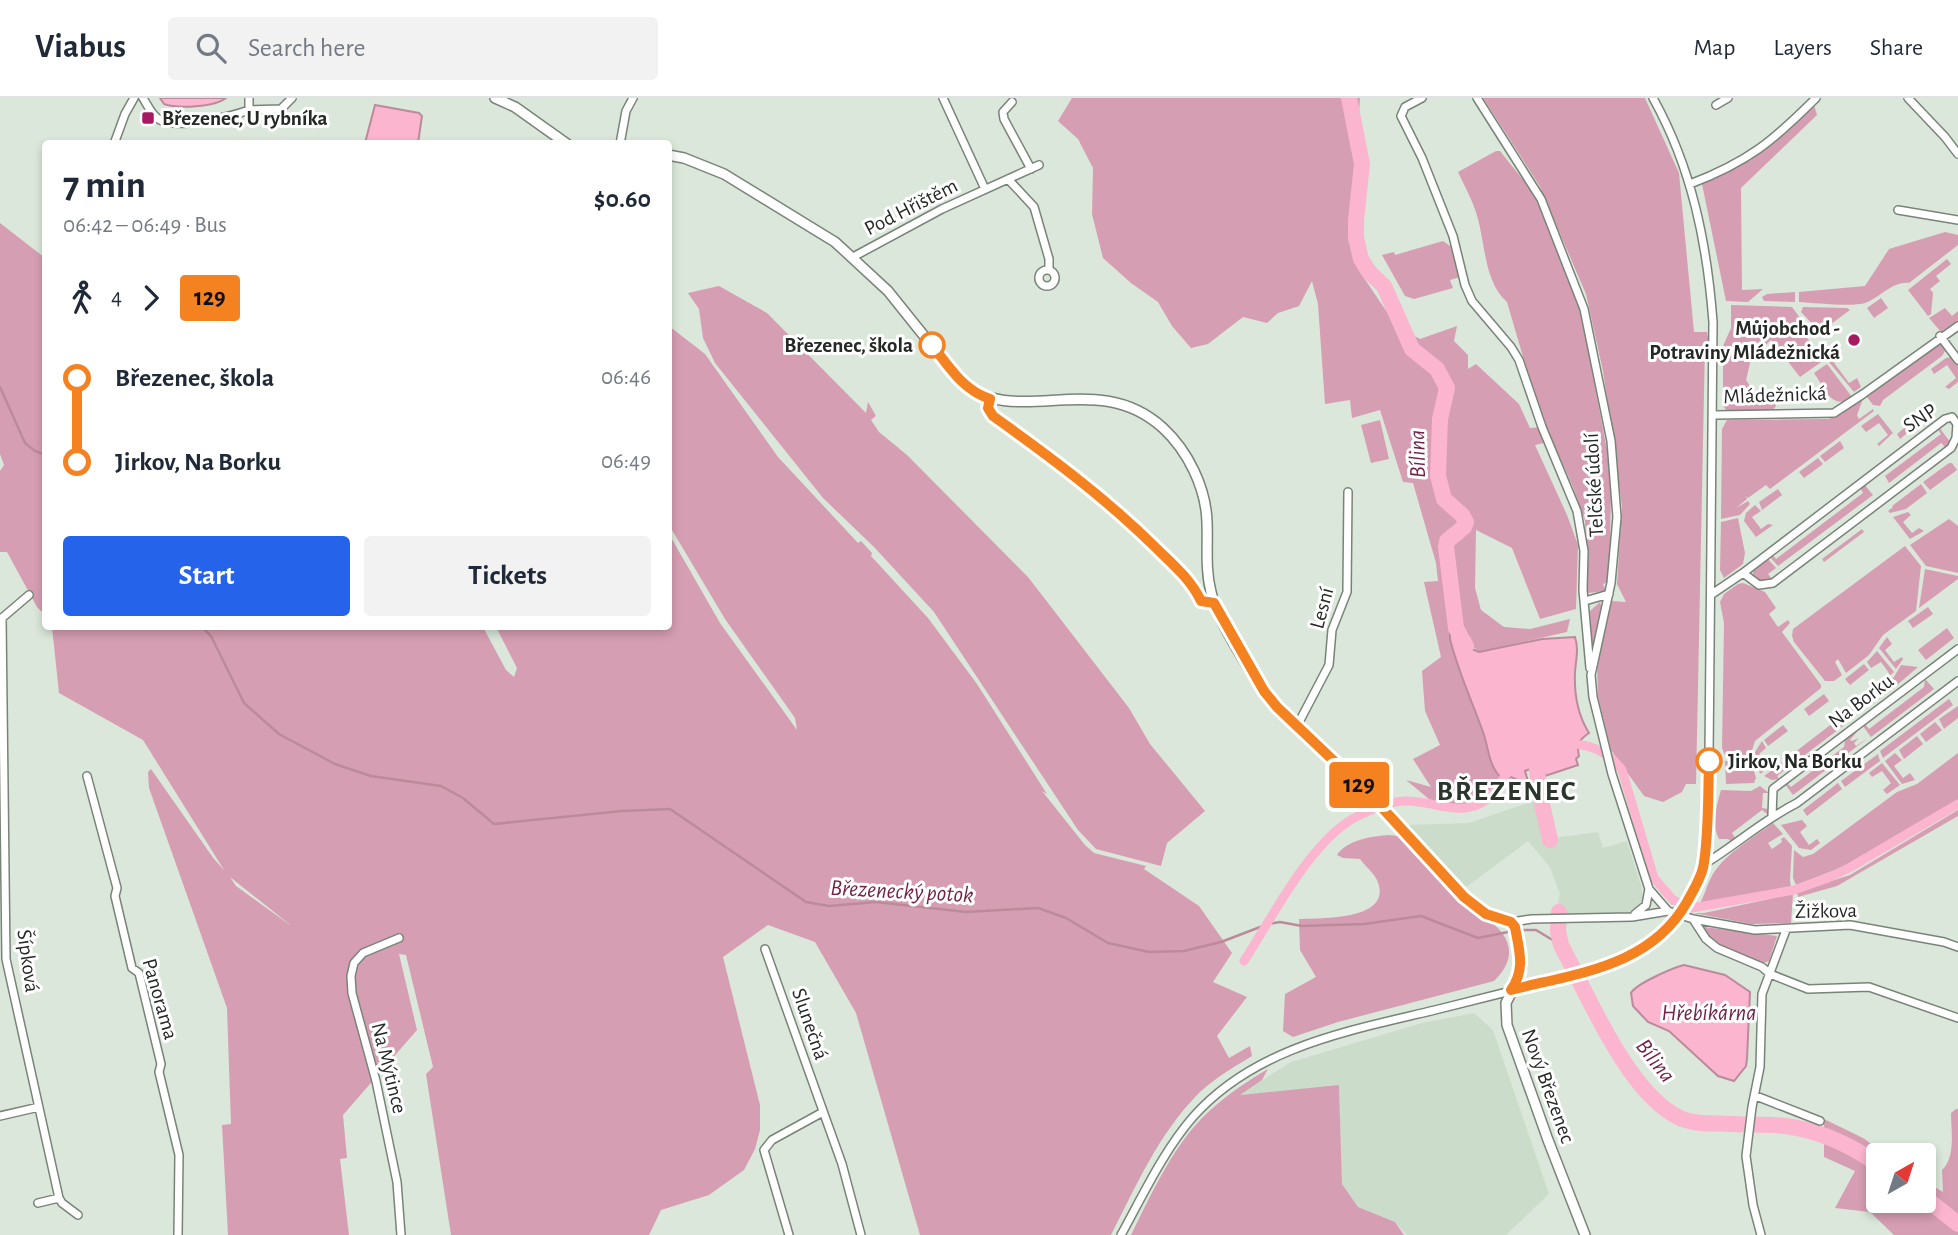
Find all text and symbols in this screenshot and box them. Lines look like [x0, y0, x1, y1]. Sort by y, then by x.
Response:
search box [168, 17, 658, 80]
icon: search [192, 29, 230, 67]
text: Viabus [35, 31, 126, 64]
text: Search here [248, 35, 366, 61]
text: Map [1693, 36, 1735, 60]
text: Layers [1773, 36, 1832, 60]
text: Share [1870, 36, 1923, 60]
place label: Březenec, U rybníka [162, 108, 328, 129]
marker: Březenec, U rybníka [140, 110, 156, 126]
text: 7 min [63, 167, 146, 205]
street label: Pod Hřištěm [861, 175, 961, 239]
text: $0.60 [594, 186, 651, 212]
text: 06:42 – 06:49 · Bus [63, 214, 227, 237]
icon: walk [63, 279, 101, 317]
icon: forward [132, 279, 170, 317]
text: 4 [111, 286, 122, 309]
text: 129 [194, 286, 226, 310]
place label: Můjobchod - Potraviny Mládežnická [1649, 318, 1840, 363]
marker: Březenec, škola [919, 332, 945, 358]
marker: Můjobchod - Potraviny Mládežnická [1846, 332, 1862, 348]
place label: Březenec, škola [784, 335, 913, 356]
text: Březenec, škola [115, 365, 274, 391]
text: 06:46 [601, 366, 651, 389]
street label: Mládežnická [1723, 383, 1827, 407]
street label: SNP [1900, 400, 1941, 436]
water label: Bílina [1406, 430, 1430, 478]
street label: Telčské údolí [1581, 432, 1607, 538]
text: Jirkov, Na Borku [115, 449, 281, 475]
text: 06:49 [601, 450, 651, 473]
button: Start [63, 536, 350, 616]
button: Tickets [364, 536, 651, 616]
street label: Lesní [1306, 584, 1338, 631]
street label: Na Borku [1825, 670, 1898, 732]
marker: Jirkov, Na Borku [1696, 748, 1722, 774]
place label: Jirkov, Na Borku [1728, 751, 1862, 772]
line badge: 129 [1319, 762, 1399, 808]
text: 129 [1343, 773, 1375, 797]
district label: BŘEZENEC [1437, 776, 1577, 806]
water label: Březenecký potok [830, 877, 975, 907]
street label: Žižkova [1795, 898, 1858, 922]
street label: Šípková [13, 928, 45, 994]
street label: Panorama [138, 956, 182, 1042]
street label: Slunečná [788, 985, 832, 1063]
water label: Hřebíkárna [1662, 1002, 1756, 1025]
street label: Na Mýtince [368, 1020, 410, 1116]
street label: Nový Březenec [1518, 1026, 1578, 1146]
water label: Bílina [1631, 1035, 1679, 1087]
north arrow [1866, 1143, 1936, 1213]
map controls [1866, 1143, 1936, 1213]

